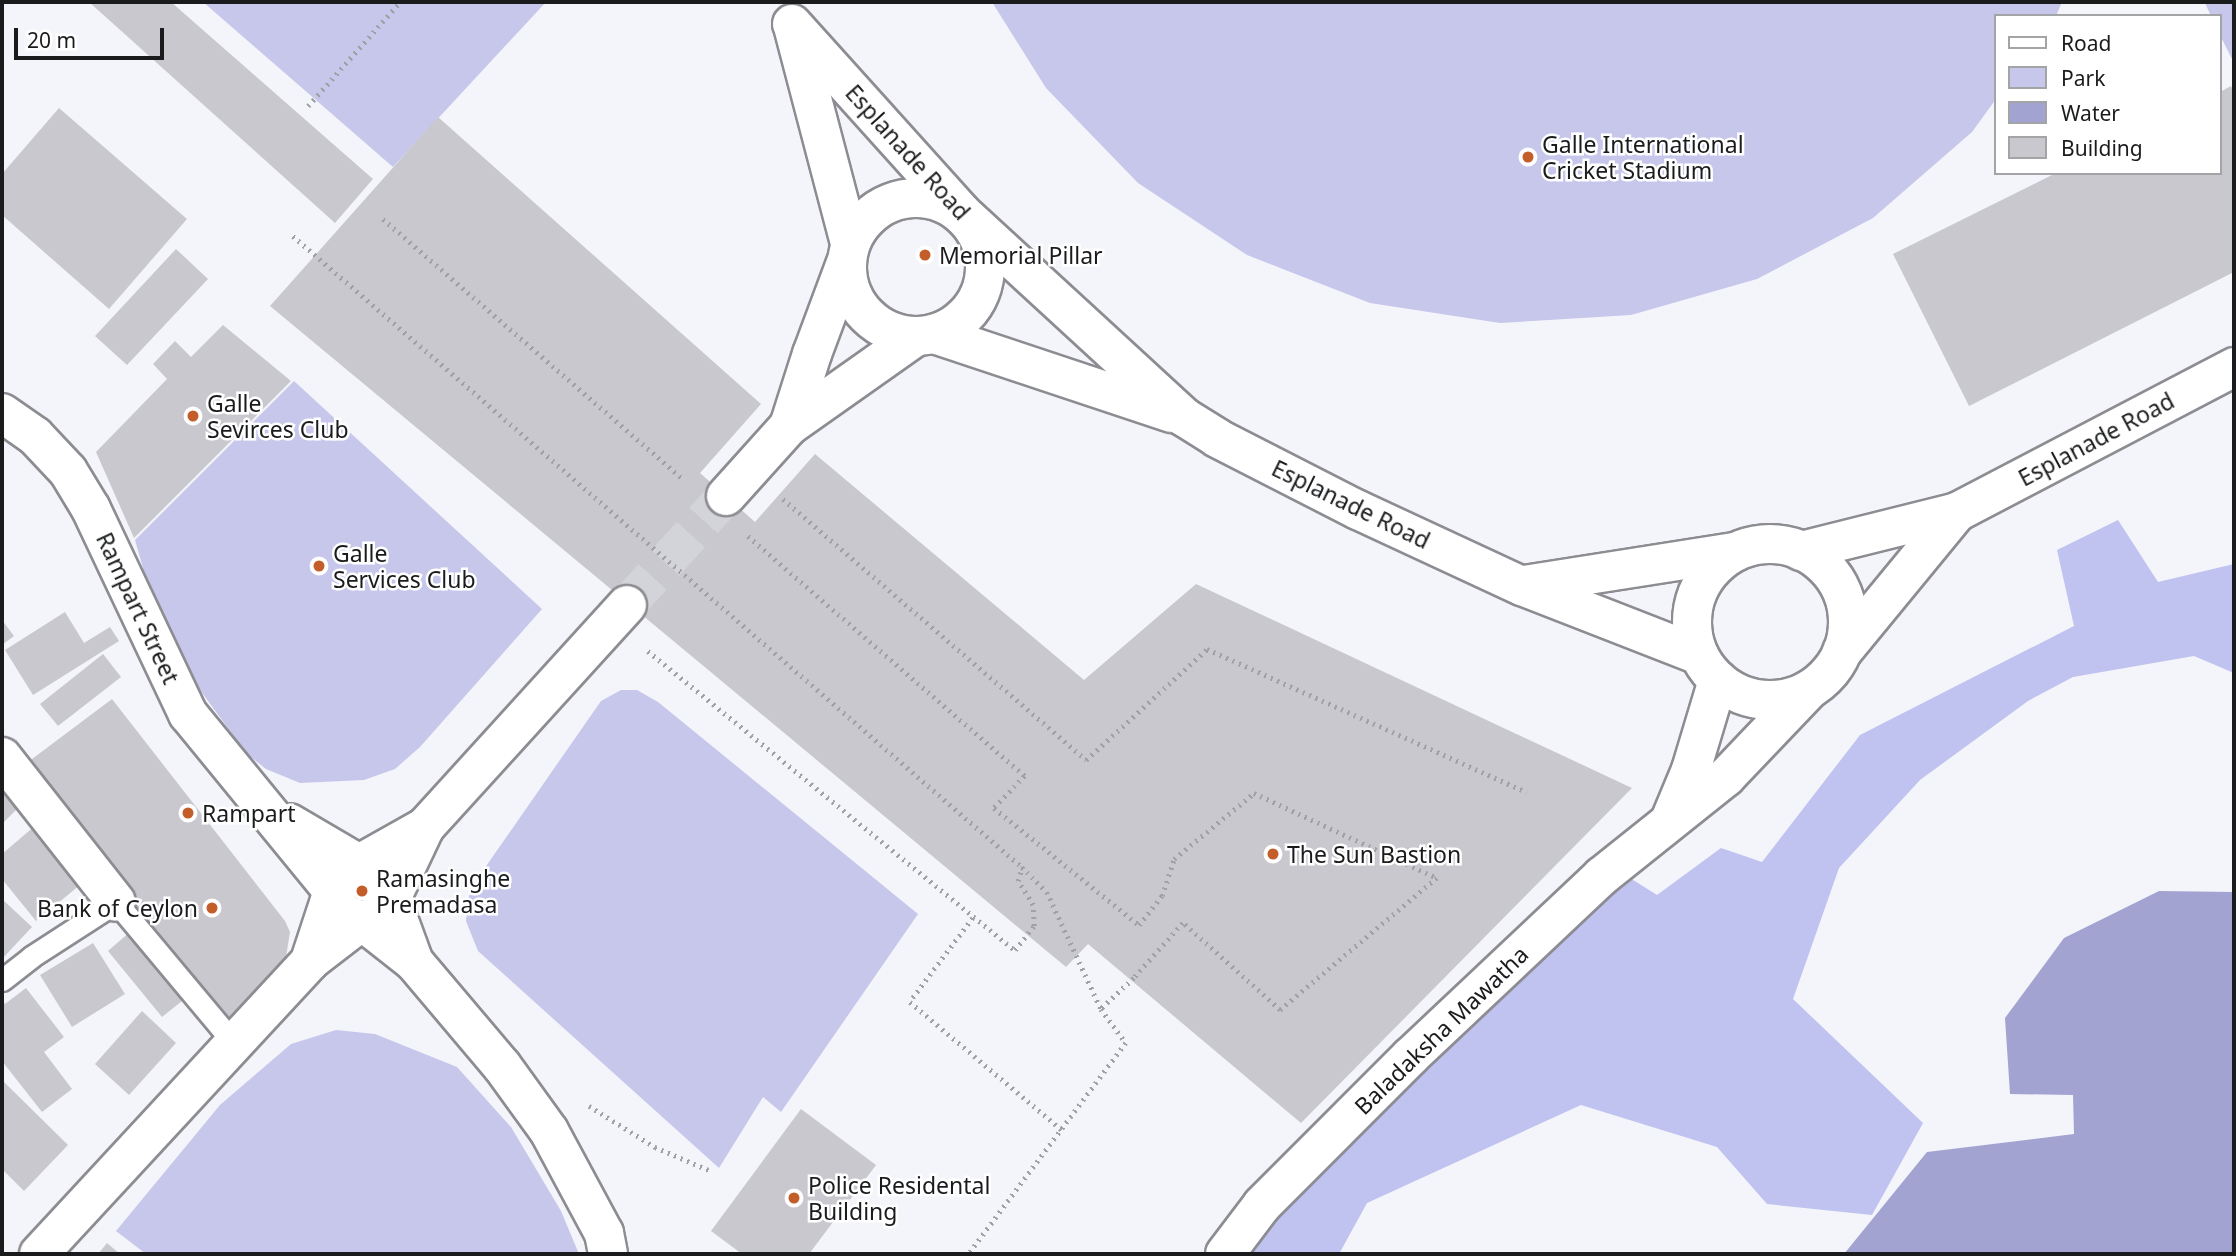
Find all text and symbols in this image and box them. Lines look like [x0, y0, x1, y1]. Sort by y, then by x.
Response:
scale bar [18, 14, 168, 58]
legend [1994, 14, 2222, 175]
text: 20 m [27, 26, 76, 54]
text: Road [2061, 29, 2111, 57]
text: Park [2061, 64, 2105, 92]
street label: Esplanade Road [840, 79, 976, 225]
text: Water [2061, 99, 2120, 127]
place label: Galle International Cricket Stadium [1542, 130, 1744, 184]
text: Building [2061, 134, 2143, 162]
marker: Galle International Cricket Stadium [1520, 149, 1536, 165]
place label: Memorial Pillar [939, 241, 1103, 269]
marker: Memorial Pillar [917, 247, 933, 263]
street label: Esplanade Road [2013, 386, 2179, 492]
place label: Galle Sevirces Club [207, 389, 349, 443]
marker: Galle Sevirces Club [185, 408, 201, 424]
street label: Esplanade Road [1268, 454, 1434, 554]
street label: Rampart Street [91, 528, 185, 688]
place label: Galle Services Club [333, 539, 476, 593]
marker: Galle Services Club [311, 558, 327, 574]
place label: Rampart [202, 799, 296, 827]
marker: Rampart [180, 805, 196, 821]
place label: The Sun Bastion [1287, 840, 1461, 868]
marker: The Sun Bastion [1265, 846, 1281, 862]
place label: Ramasinghe Premadasa [376, 864, 510, 918]
marker: Ramasinghe Premadasa [354, 883, 370, 899]
place label: Bank of Ceylon [37, 894, 198, 922]
marker: Bank of Ceylon [204, 900, 220, 916]
street label: Baladaksha Mawatha [1349, 940, 1533, 1120]
place label: Police Residental Building [808, 1171, 990, 1225]
marker: Police Residental Building [786, 1190, 802, 1206]

